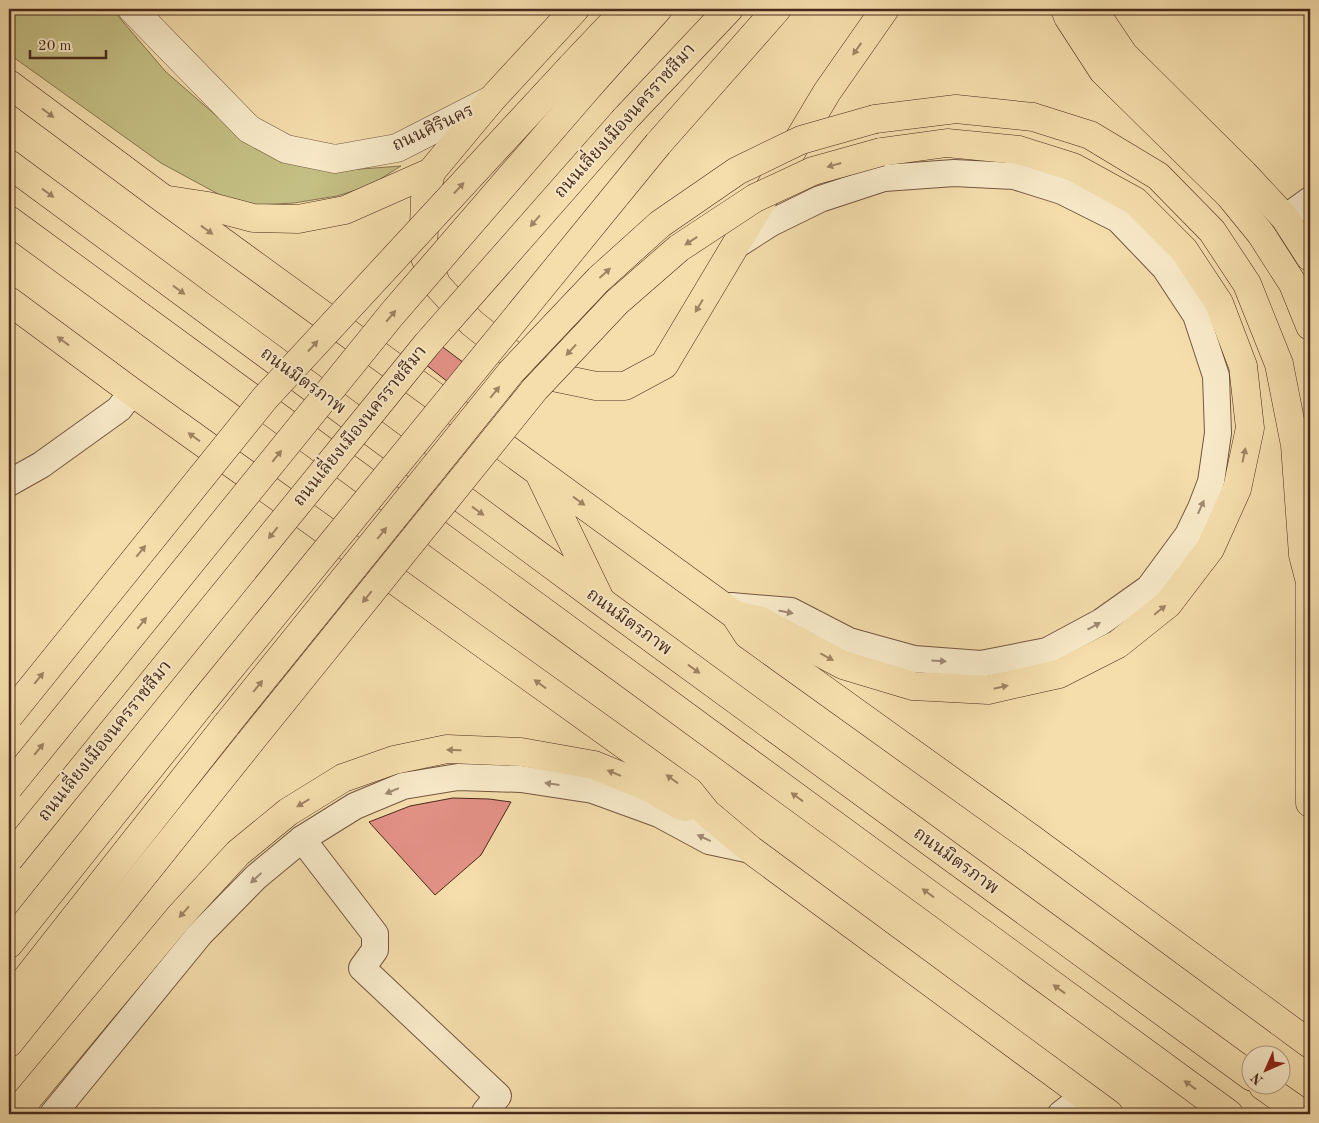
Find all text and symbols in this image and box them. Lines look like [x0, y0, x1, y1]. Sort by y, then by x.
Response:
scale bar [30, 28, 106, 60]
street label: ถนนเลี่ยงเมืองนครราชสีมา [547, 36, 699, 202]
text: 20 m [38, 39, 72, 54]
one-way arrow [852, 42, 862, 55]
street label: ถนนศิรินคร [389, 101, 477, 155]
one-way arrow [41, 108, 55, 118]
one-way arrow [826, 162, 841, 170]
one-way arrow [453, 183, 465, 195]
one-way arrow [41, 188, 55, 198]
one-way arrow [529, 214, 541, 226]
one-way arrow [200, 225, 214, 235]
one-way arrow [684, 236, 697, 245]
one-way arrow [598, 267, 610, 279]
one-way arrow [172, 284, 185, 295]
one-way arrow [695, 300, 704, 313]
one-way arrow [385, 310, 396, 323]
one-way arrow [56, 336, 70, 346]
street label: ถนนเลี่ยงเมืองนครราชสีมา [285, 338, 430, 510]
one-way arrow [307, 341, 319, 353]
street label: ถนนมิตรภาพ [257, 344, 349, 418]
one-way arrow [565, 344, 577, 356]
one-way arrow [489, 386, 500, 399]
one-way arrow [188, 431, 201, 442]
one-way arrow [1240, 447, 1248, 462]
one-way arrow [272, 450, 283, 463]
one-way arrow [572, 495, 585, 506]
one-way arrow [1197, 500, 1205, 514]
one-way arrow [471, 506, 485, 516]
one-way arrow [268, 526, 279, 539]
one-way arrow [376, 526, 387, 539]
one-way arrow [136, 545, 147, 558]
street label: ถนนมิตรภาพ [583, 585, 675, 659]
one-way arrow [362, 590, 373, 603]
one-way arrow [1154, 605, 1167, 616]
one-way arrow [779, 608, 795, 616]
one-way arrow [136, 617, 147, 630]
one-way arrow [1088, 621, 1101, 630]
street label: ถนนเลี่ยงเมืองนครราชสีมา [30, 653, 175, 825]
one-way arrow [820, 653, 834, 661]
one-way arrow [932, 657, 948, 665]
one-way arrow [687, 664, 701, 674]
one-way arrow [34, 672, 45, 685]
one-way arrow [533, 679, 547, 689]
one-way arrow [252, 680, 263, 693]
one-way arrow [994, 683, 1009, 691]
one-way arrow [34, 743, 45, 756]
one-way arrow [446, 746, 462, 754]
one-way arrow [606, 769, 621, 777]
one-way arrow [665, 774, 679, 784]
one-way arrow [544, 780, 560, 788]
one-way arrow [385, 787, 399, 795]
one-way arrow [790, 792, 804, 802]
one-way arrow [296, 798, 309, 807]
street label: ถนนมิตรภาพ [910, 824, 1002, 898]
one-way arrow [697, 833, 711, 841]
one-way arrow [250, 872, 262, 884]
one-way arrow [922, 888, 935, 899]
one-way arrow [178, 905, 190, 917]
one-way arrow [1053, 984, 1066, 995]
north arrow [1242, 1046, 1292, 1096]
text: N [1249, 1070, 1266, 1087]
one-way arrow [1184, 1080, 1197, 1091]

